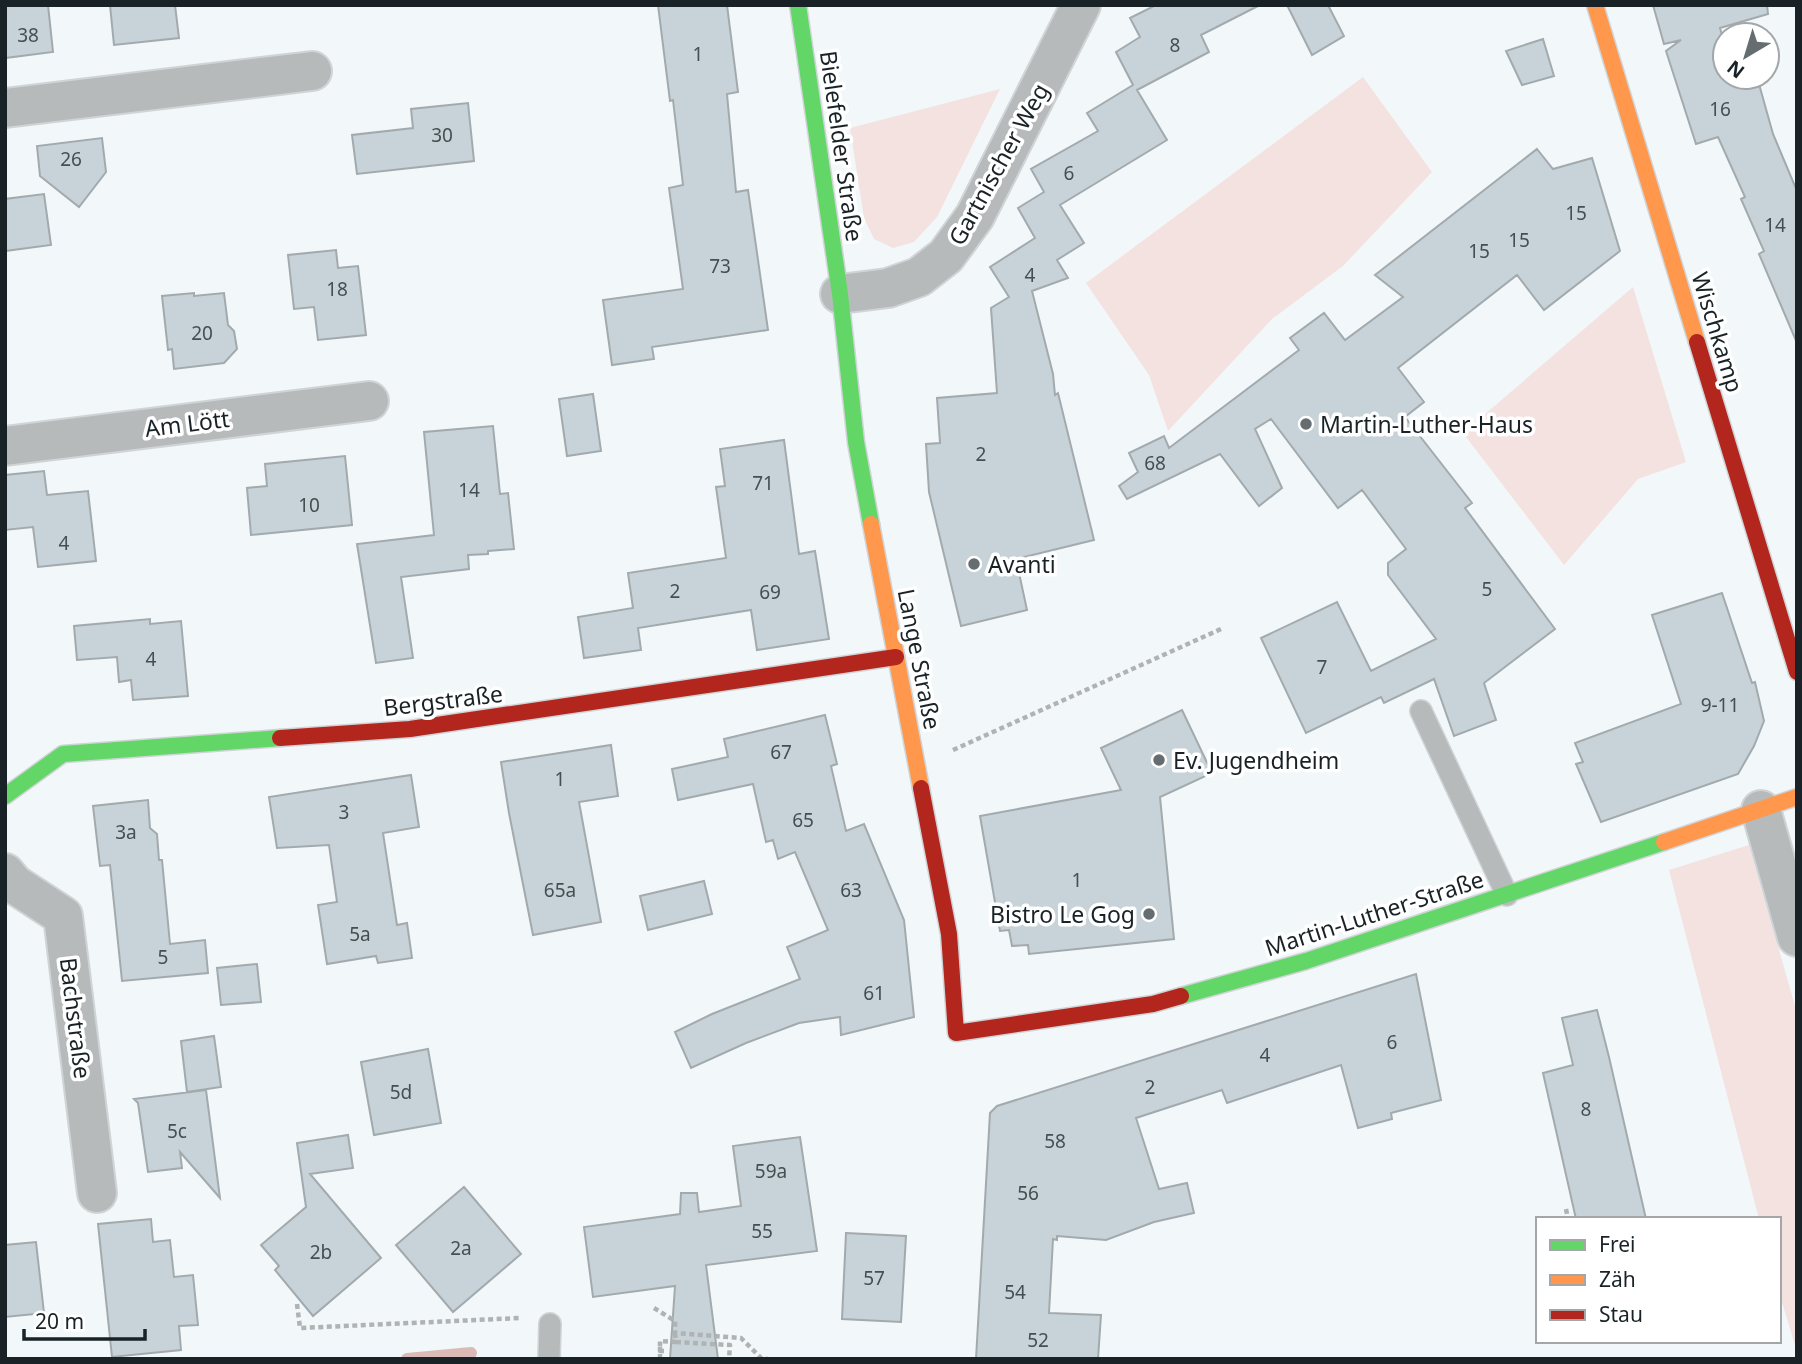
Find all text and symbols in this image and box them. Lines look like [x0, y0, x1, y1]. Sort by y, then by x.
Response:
north arrow [1711, 21, 1781, 91]
house number: 38 [17, 22, 39, 48]
house number: 8 [1170, 32, 1180, 58]
house number: 1 [693, 41, 703, 67]
street label: Bielefelder Straße [813, 48, 871, 244]
text: N [1721, 54, 1750, 84]
street label: Gartnischer Weg [940, 77, 1056, 251]
house number: 16 [1709, 96, 1731, 122]
house number: 30 [431, 122, 453, 148]
house number: 26 [60, 146, 82, 172]
house number: 6 [1064, 160, 1074, 186]
house number: 15 [1565, 200, 1587, 226]
house number: 14 [1764, 212, 1786, 238]
house number: 15 [1508, 227, 1530, 253]
house number: 15 [1468, 238, 1490, 264]
house number: 73 [709, 253, 731, 279]
house number: 4 [1025, 262, 1036, 288]
street label: Wischkamp [1685, 268, 1751, 396]
house number: 18 [326, 276, 348, 302]
house number: 20 [191, 320, 213, 346]
street label: Am Lött [143, 402, 231, 444]
place label: Martin-Luther-Haus [1320, 408, 1533, 440]
marker: Martin-Luther-Haus [1298, 416, 1314, 432]
house number: 2 [976, 441, 986, 467]
house number: 68 [1144, 450, 1166, 476]
house number: 71 [752, 470, 774, 496]
house number: 14 [458, 477, 480, 503]
house number: 10 [298, 492, 320, 518]
house number: 4 [59, 530, 70, 556]
place label: Avanti [988, 548, 1056, 580]
marker: Avanti [966, 556, 982, 572]
house number: 5 [1482, 576, 1492, 602]
house number: 2 [670, 578, 680, 604]
house number: 69 [759, 579, 781, 605]
street label: Lange Straße [891, 586, 949, 732]
house number: 4 [146, 646, 157, 672]
house number: 7 [1317, 654, 1327, 680]
street label: Bergstraße [381, 677, 505, 723]
house number: 9-11 [1701, 692, 1739, 718]
house number: 67 [770, 739, 792, 765]
place label: Ev. Jugendheim [1173, 744, 1339, 776]
marker: Ev. Jugendheim [1151, 752, 1167, 768]
house number: 1 [555, 766, 565, 792]
house number: 3 [339, 799, 349, 825]
house number: 65 [792, 807, 814, 833]
house number: 3a [115, 819, 137, 845]
street label: Martin-Luther-Straße [1261, 863, 1487, 963]
house number: 1 [1072, 867, 1082, 893]
house number: 65a [544, 877, 576, 903]
house number: 63 [840, 877, 862, 903]
place label: Bistro Le Gog [990, 898, 1135, 930]
marker: Bistro Le Gog [1141, 906, 1157, 922]
house number: 5a [349, 921, 371, 947]
house number: 5 [158, 944, 168, 970]
street label: Bachstraße [53, 956, 99, 1080]
house number: 61 [863, 980, 885, 1006]
house number: 6 [1387, 1029, 1397, 1055]
house number: 4 [1260, 1042, 1271, 1068]
house number: 2 [1145, 1074, 1155, 1100]
house number: 5d [390, 1079, 412, 1105]
house number: 8 [1581, 1096, 1591, 1122]
house number: 5c [167, 1118, 187, 1144]
house number: 58 [1044, 1128, 1066, 1154]
house number: 59a [755, 1158, 787, 1184]
house number: 56 [1017, 1180, 1039, 1206]
legend [1536, 1217, 1781, 1343]
house number: 55 [751, 1218, 773, 1244]
text: Frei [1599, 1230, 1635, 1258]
house number: 2a [450, 1235, 472, 1261]
house number: 2b [310, 1239, 332, 1265]
house number: 57 [863, 1265, 885, 1291]
text: Zäh [1599, 1265, 1636, 1293]
house number: 54 [1004, 1279, 1026, 1305]
scale bar [24, 1298, 145, 1342]
text: Stau [1599, 1300, 1643, 1328]
text: 20 m [35, 1307, 84, 1335]
house number: 52 [1027, 1327, 1049, 1353]

